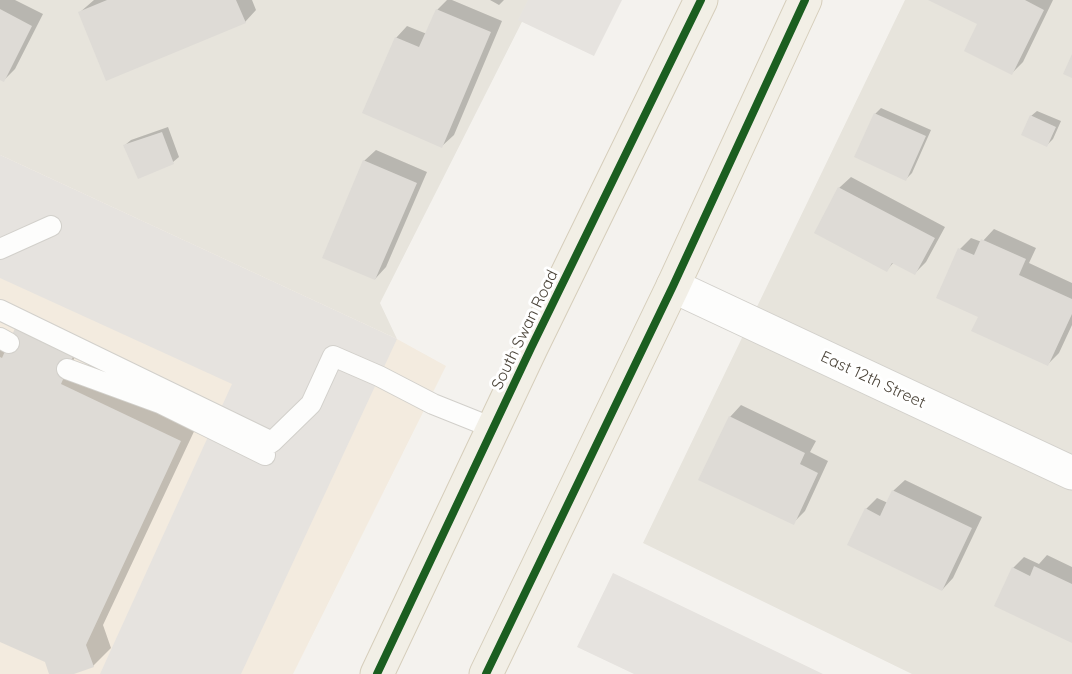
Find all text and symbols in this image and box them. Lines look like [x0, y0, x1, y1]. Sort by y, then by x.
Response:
street label: South Swan Road [488, 267, 562, 393]
street label: East 12th Street [818, 347, 928, 413]

